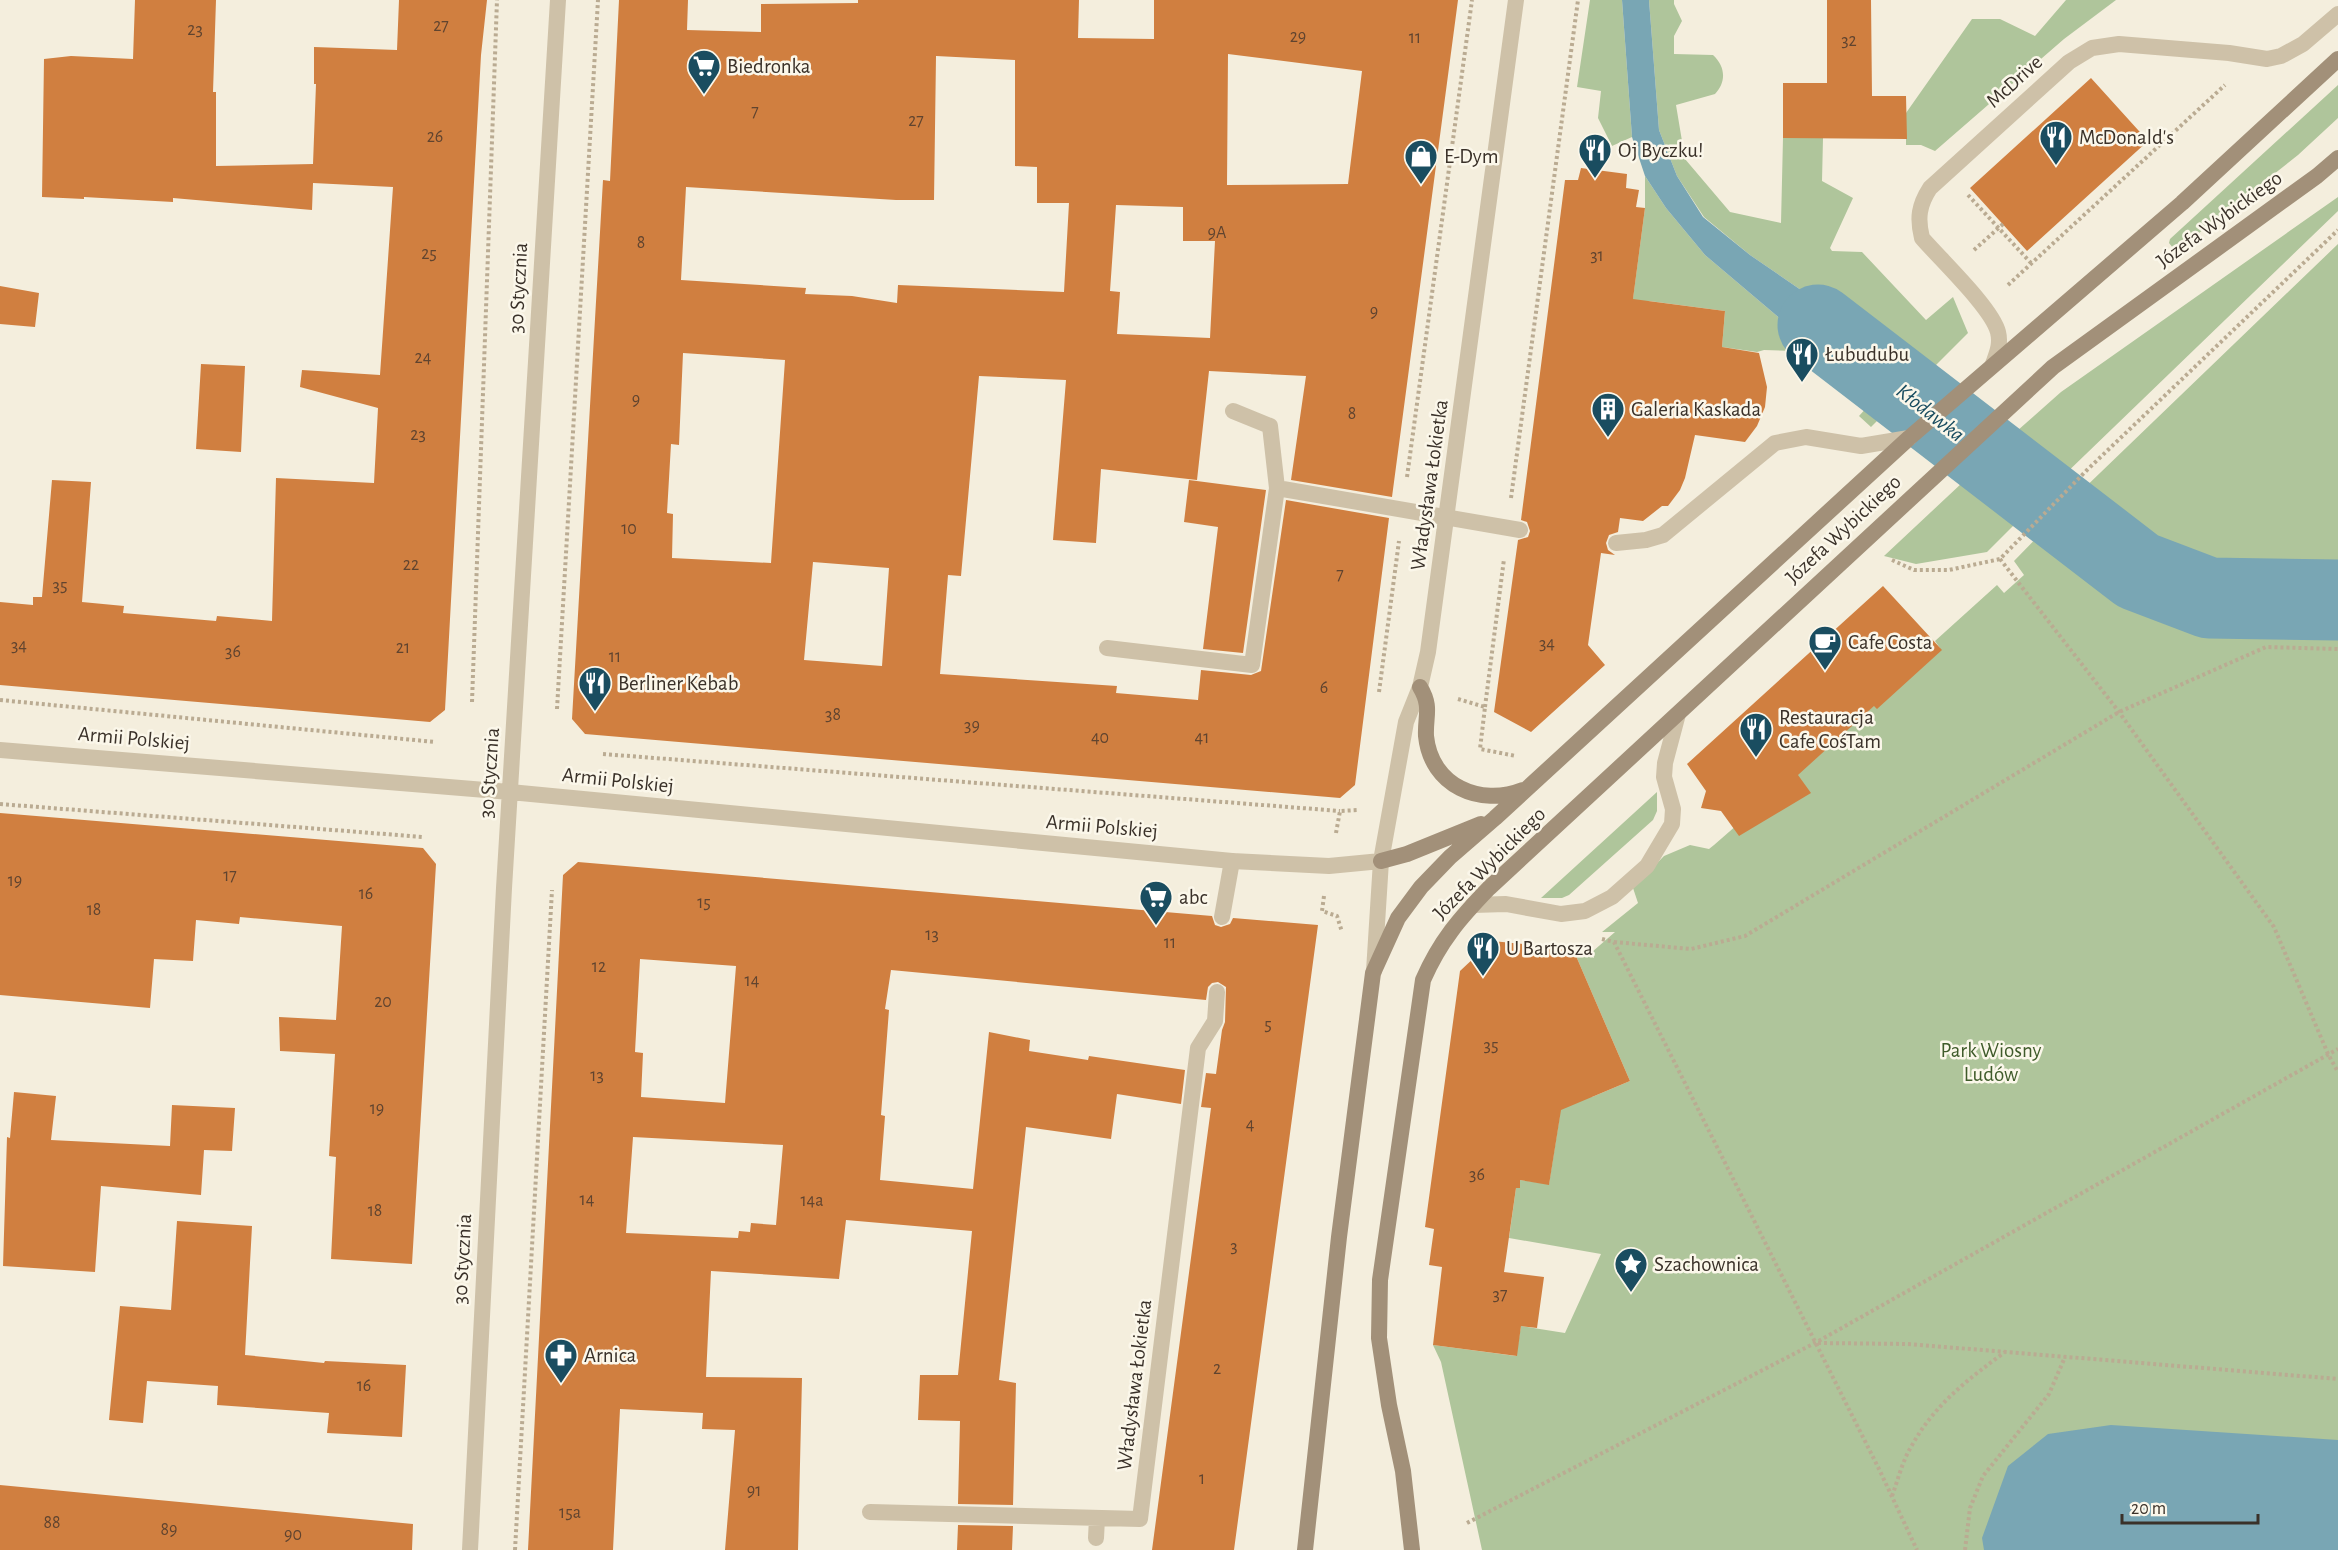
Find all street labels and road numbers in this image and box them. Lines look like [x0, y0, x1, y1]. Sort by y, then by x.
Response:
street label: McDrive [1982, 51, 2046, 112]
street label: Józefa Wybickiego [2153, 167, 2286, 272]
street label: 30 Stycznia [506, 242, 531, 334]
street label: Władysława Łokietka [1407, 398, 1452, 572]
street label: Józefa Wybickiego [1782, 471, 1905, 588]
street label: Armii Polskiej [77, 723, 191, 754]
street label: 30 Stycznia [476, 727, 503, 819]
street label: Armii Polskiej [561, 764, 675, 797]
street label: Józefa Wybickiego [1429, 803, 1550, 924]
street label: Armii Polskiej [1045, 811, 1159, 842]
street label: 30 Stycznia [450, 1213, 475, 1305]
street label: Władysława Łokietka [1114, 1298, 1155, 1472]

